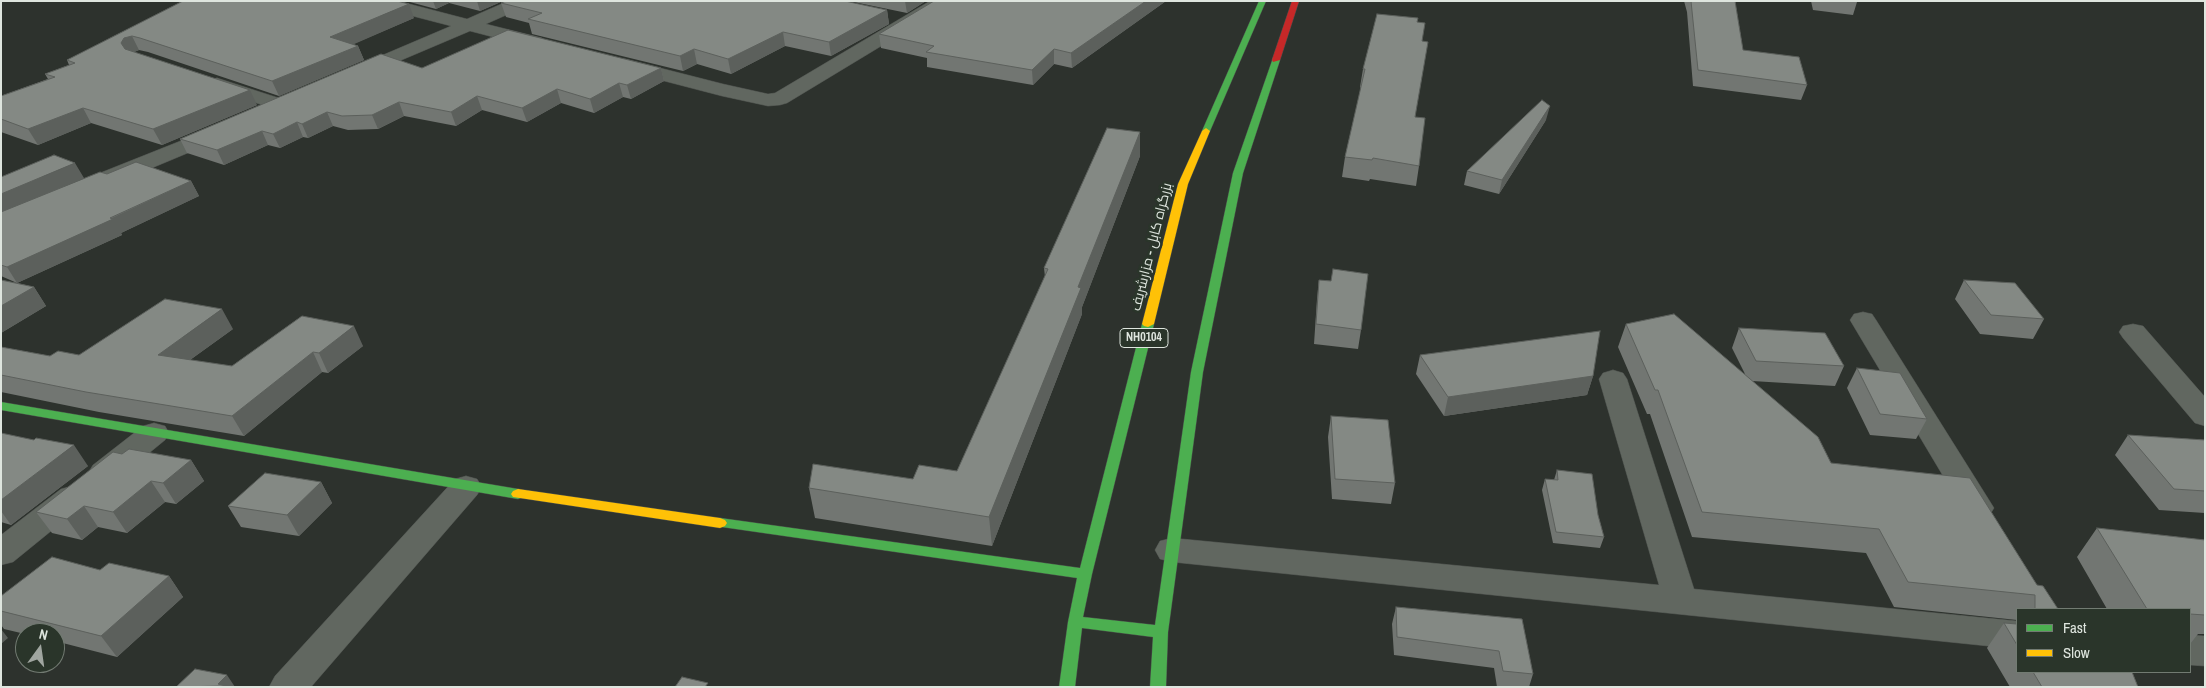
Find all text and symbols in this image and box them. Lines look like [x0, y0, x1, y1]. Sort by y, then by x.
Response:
street label: بزرگراه کابل - مزارشریف [1128, 181, 1176, 313]
road number: NH0104 [1120, 328, 1168, 348]
legend [2016, 608, 2191, 673]
text: Fast [2063, 617, 2086, 638]
north arrow [15, 623, 65, 673]
text: N [37, 625, 50, 644]
text: Slow [2063, 642, 2090, 663]

